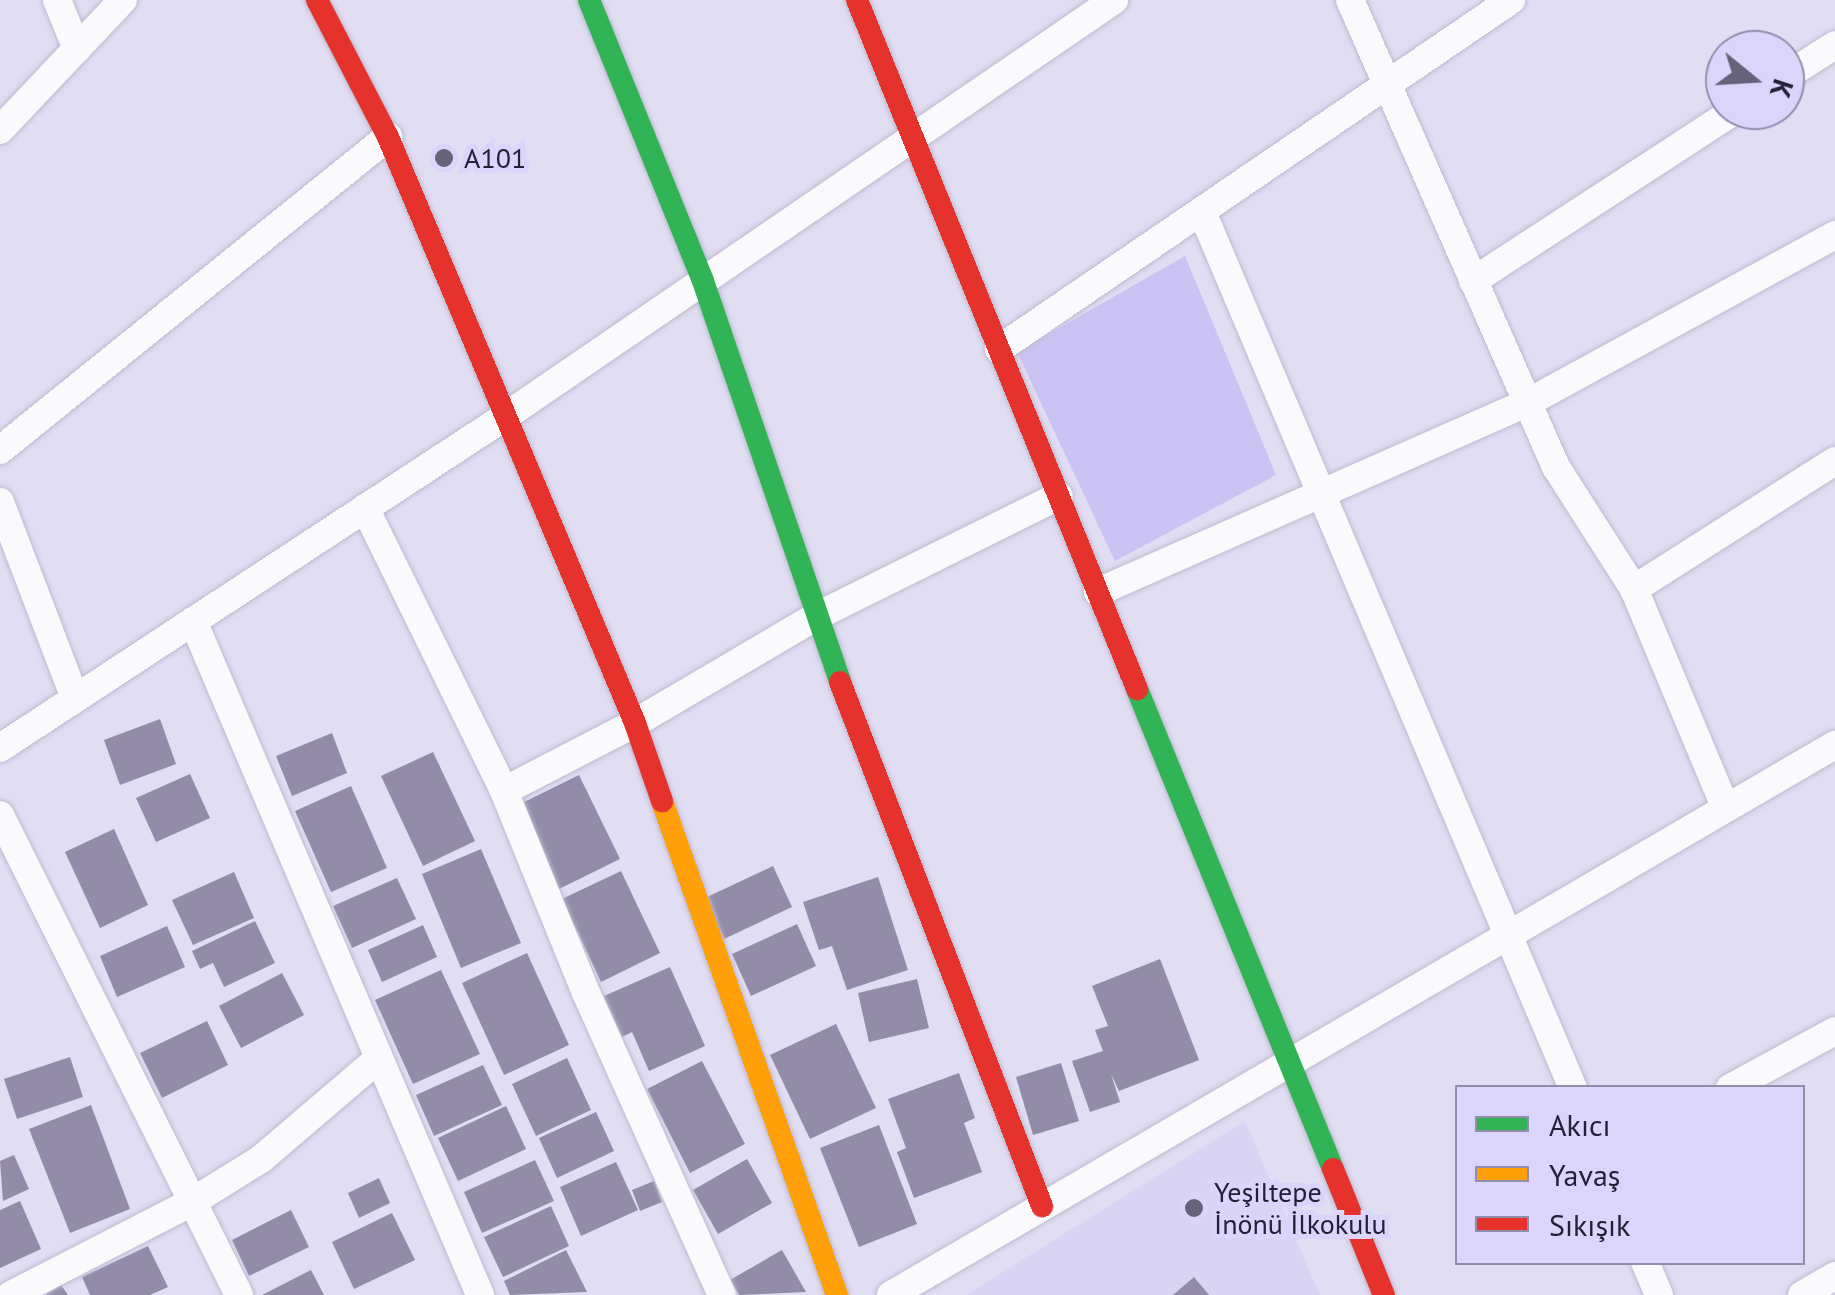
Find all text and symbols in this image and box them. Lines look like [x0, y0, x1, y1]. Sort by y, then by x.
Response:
north arrow [1705, 30, 1805, 130]
text: K [1762, 75, 1802, 103]
place label: A101 [464, 141, 526, 175]
marker: A101 [433, 147, 455, 169]
legend [1455, 1085, 1805, 1265]
text: Akıcı [1549, 1105, 1611, 1144]
text: Yavaş [1549, 1155, 1620, 1194]
place label: Yeşiltepe İnönü İlkokulu [1214, 1175, 1387, 1241]
marker: Yeşiltepe İnönü İlkokulu [1183, 1197, 1205, 1219]
text: Sıkışık [1549, 1205, 1630, 1244]

